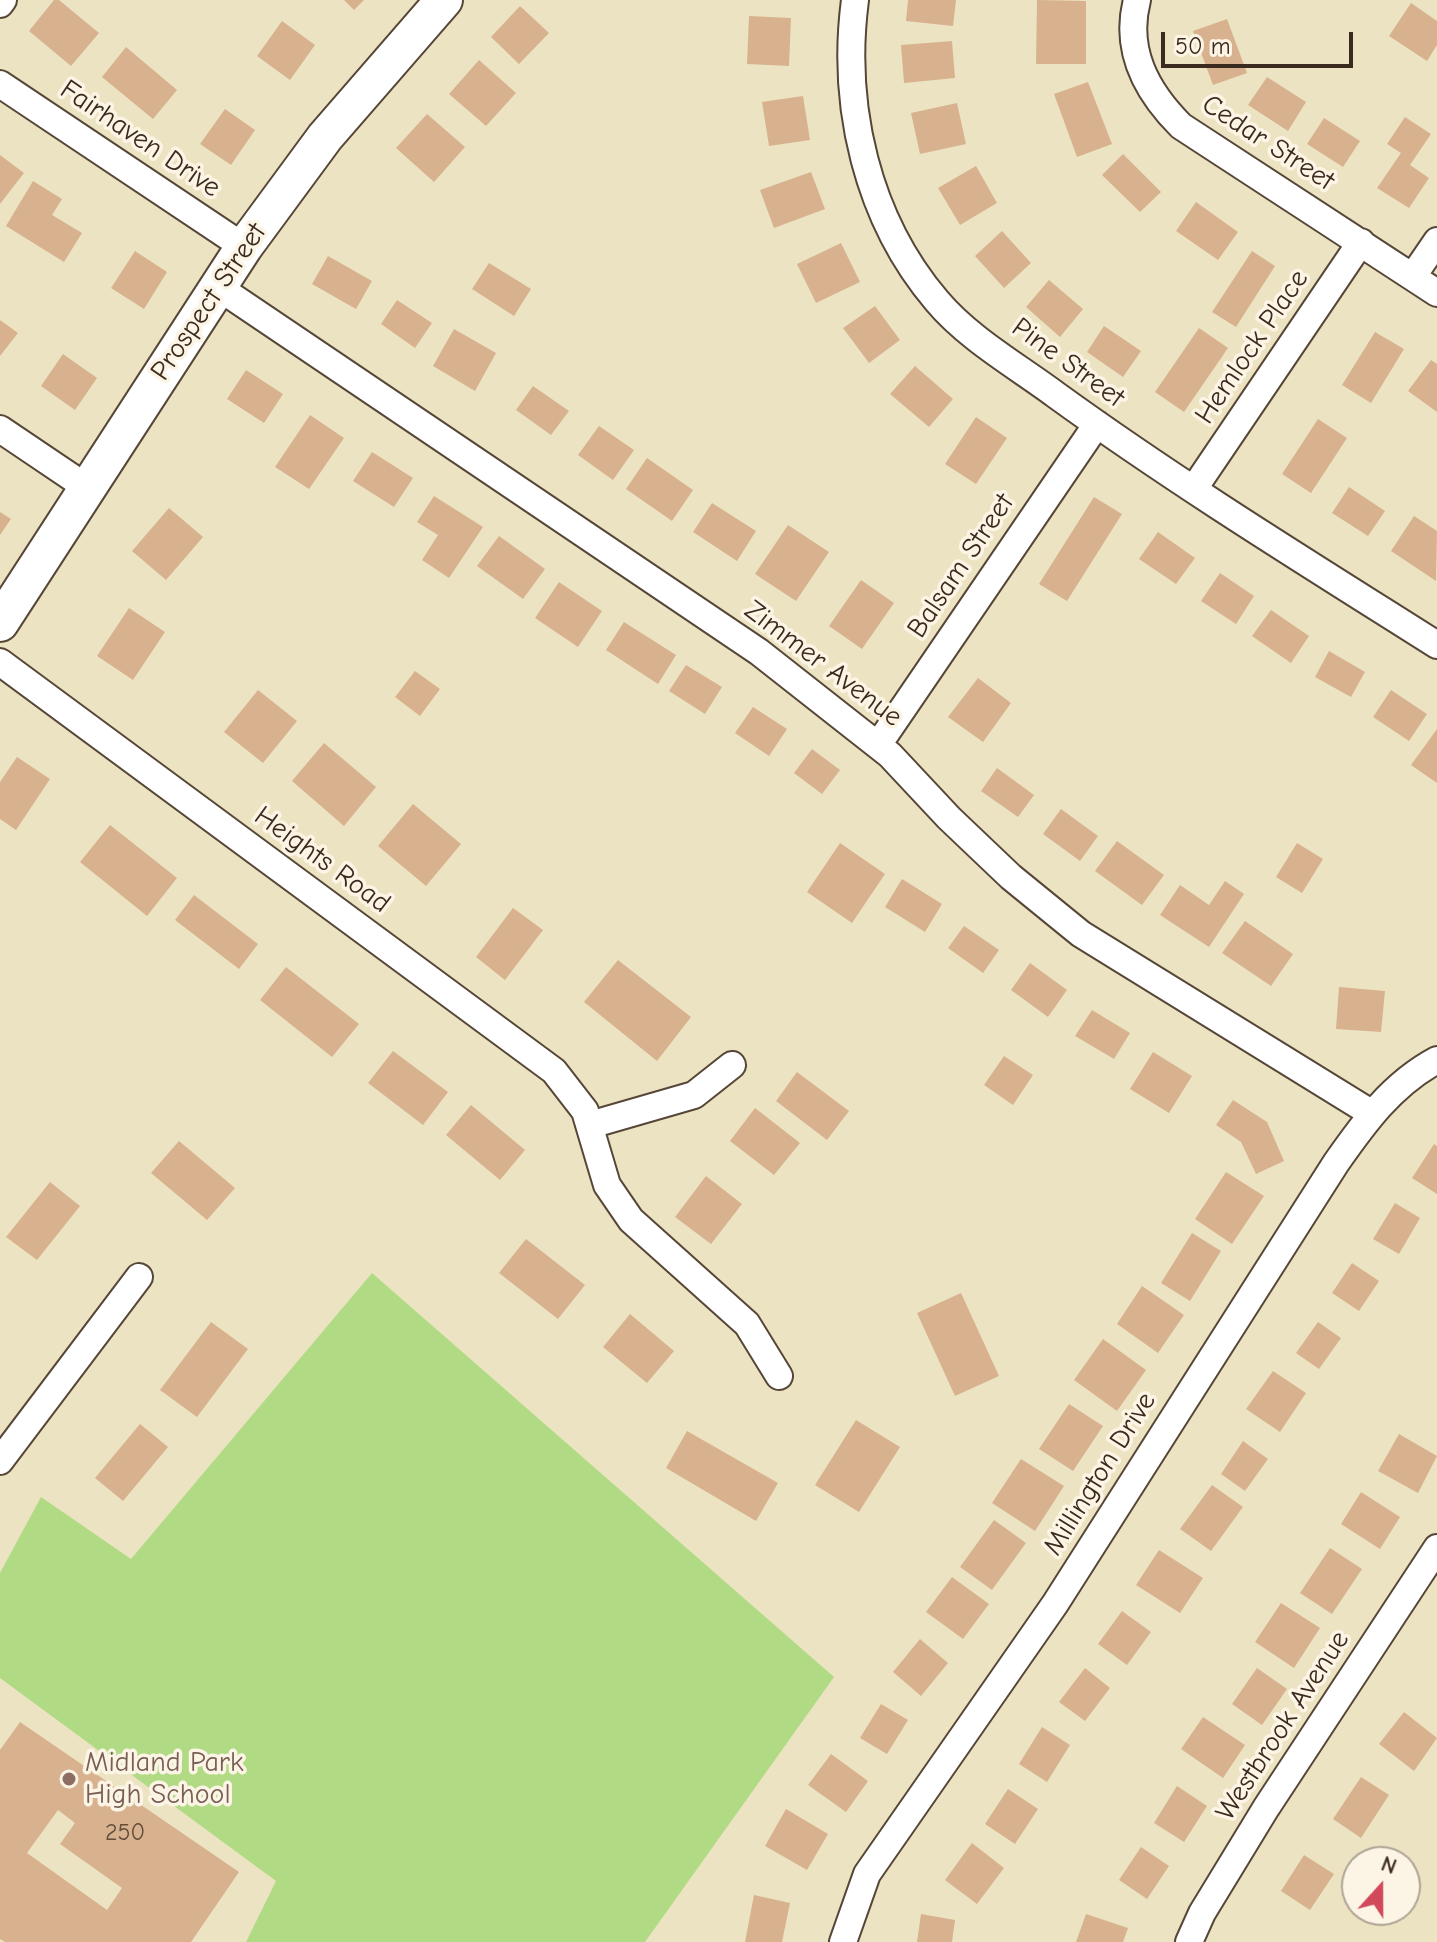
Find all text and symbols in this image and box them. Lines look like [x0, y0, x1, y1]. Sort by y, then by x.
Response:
scale bar [1165, 16, 1357, 66]
text: 50 m [1175, 32, 1231, 60]
street label: Fairhaven Drive [53, 73, 227, 205]
street label: Cedar Street [1195, 88, 1341, 198]
street label: Prospect Street [144, 217, 274, 387]
street label: Hemlock Place [1188, 264, 1316, 430]
street label: Pine Street [1005, 311, 1131, 415]
street label: Balsam Street [900, 488, 1022, 644]
street label: Zimmer Avenue [738, 594, 908, 734]
street label: Heights Road [247, 799, 397, 921]
street label: Millington Drive [1037, 1386, 1163, 1562]
street label: Westbrook Avenue [1209, 1625, 1357, 1827]
place label: Midland Park High School [85, 1746, 244, 1812]
marker: Midland Park High School [60, 1770, 78, 1788]
house number: 250 [105, 1819, 145, 1847]
north arrow [1341, 1846, 1421, 1926]
text: N [1378, 1851, 1400, 1880]

